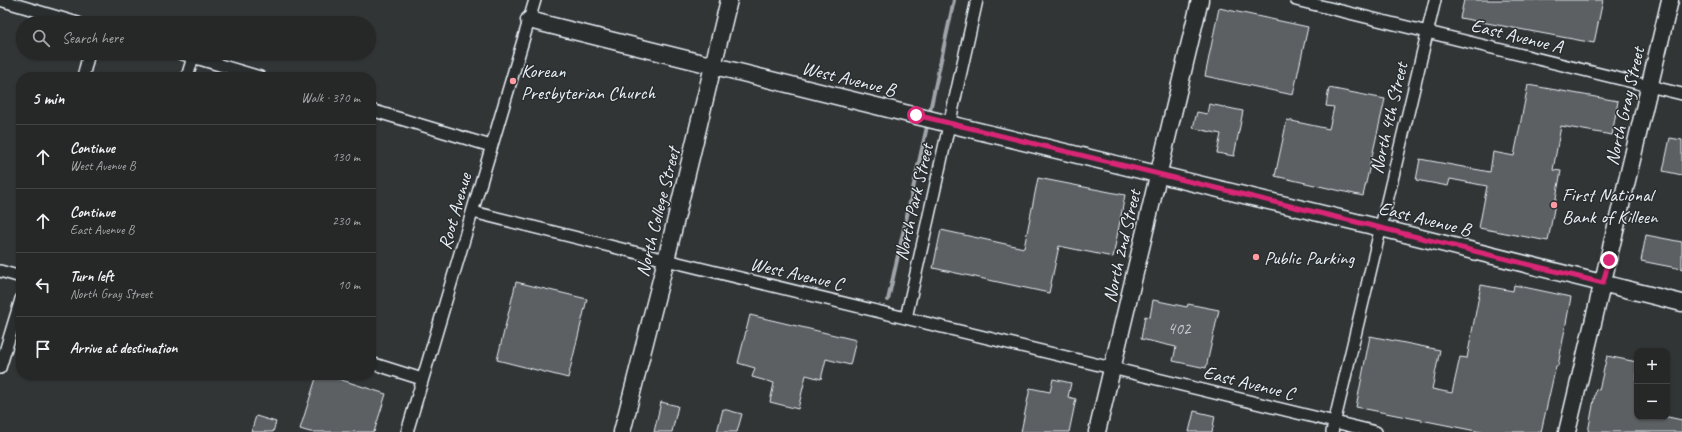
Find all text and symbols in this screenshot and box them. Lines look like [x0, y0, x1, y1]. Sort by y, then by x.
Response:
street label: East Avenue A [1468, 13, 1566, 59]
search box [16, 16, 376, 60]
icon: search [30, 27, 52, 49]
text: Search here [62, 29, 123, 48]
street label: North Gray Street [1600, 43, 1651, 168]
street label: West Avenue B [799, 56, 899, 102]
place label: Korean Presbyterian Church [521, 59, 657, 105]
street label: North 4th Street [1365, 59, 1414, 176]
marker: Korean Presbyterian Church [508, 76, 518, 86]
text: 5 min [32, 88, 64, 109]
text: Walk · 370 m [301, 90, 360, 106]
route start [907, 106, 925, 124]
text: Continue [70, 139, 115, 158]
street label: North Park Street [889, 140, 939, 263]
street label: North College Street [630, 143, 686, 279]
icon: ahead [32, 146, 54, 168]
text: 130 m [332, 149, 360, 165]
text: West Avenue B [70, 158, 135, 174]
street label: Root Avenue [433, 169, 478, 252]
place label: First National Bank of Killeen [1562, 183, 1659, 229]
street label: North 2nd Street [1097, 186, 1147, 305]
street label: East Avenue B [1376, 196, 1474, 242]
marker: First National Bank of Killeen [1549, 200, 1559, 210]
text: Continue [70, 203, 115, 222]
icon: ahead [32, 210, 54, 232]
text: 230 m [332, 213, 360, 229]
text: East Avenue B [70, 222, 134, 238]
place label: Public Parking [1264, 246, 1356, 270]
route end [1600, 251, 1618, 269]
street label: West Avenue C [748, 252, 848, 297]
marker: Public Parking [1251, 252, 1261, 262]
text: Turn left [70, 267, 113, 286]
icon: left [32, 274, 54, 296]
text: 10 m [338, 277, 360, 293]
text: North Gray Street [70, 286, 153, 302]
house number: 402 [1168, 318, 1192, 339]
icon: arrive [32, 338, 54, 360]
text: Arrive at destination [70, 339, 177, 358]
map controls [1634, 348, 1670, 420]
button: + [1634, 348, 1670, 384]
street label: East Avenue C [1201, 360, 1299, 406]
button: − [1634, 384, 1670, 420]

